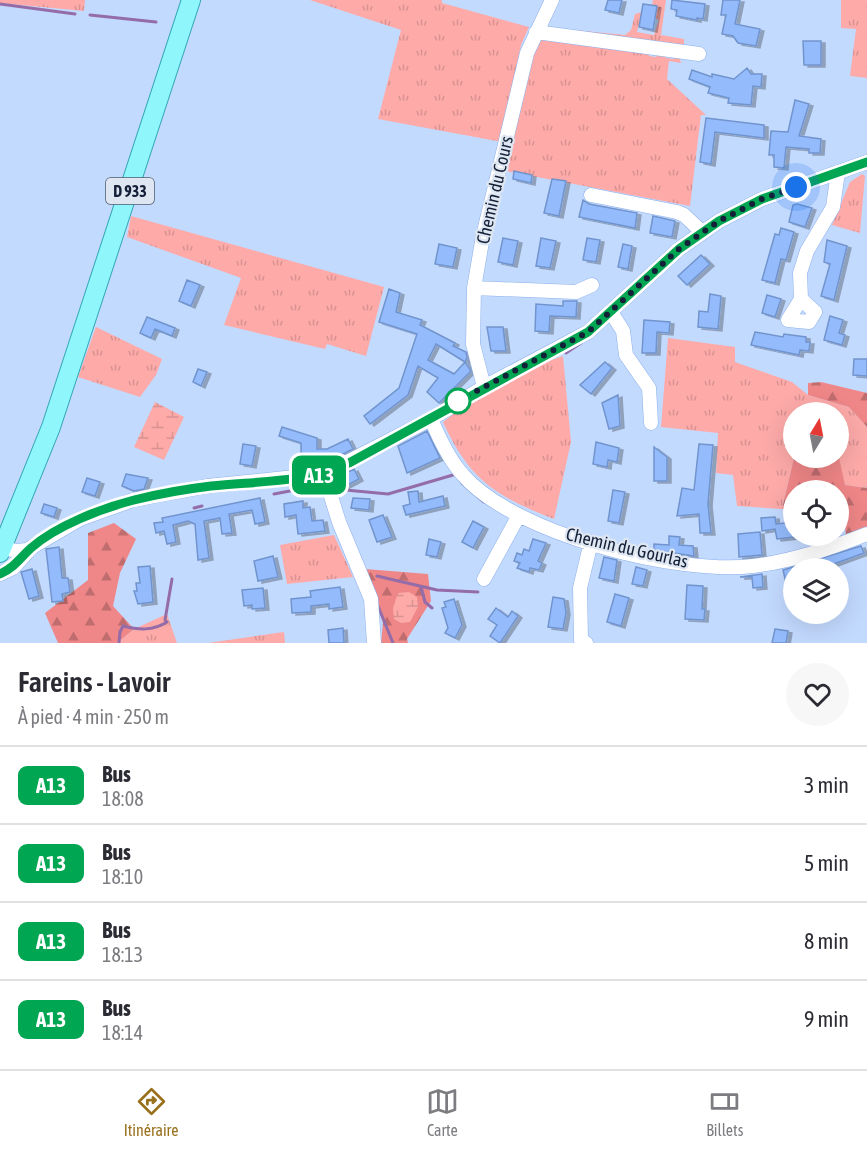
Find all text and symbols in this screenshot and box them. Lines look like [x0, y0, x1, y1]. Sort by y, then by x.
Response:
street label: Chemin du Cours [472, 134, 517, 246]
your location [781, 172, 811, 202]
road number: D 933 [106, 178, 154, 204]
unlabelled marker [445, 388, 471, 414]
north arrow [783, 402, 849, 468]
map controls [783, 402, 849, 624]
line badge: A13 [284, 456, 354, 494]
text: A13 [304, 463, 334, 487]
button: locate [783, 480, 849, 546]
street label: Chemin du Gourlas [564, 523, 690, 572]
button: layers [783, 558, 849, 624]
button: heart [786, 663, 849, 726]
text: Fareins - Lavoir [18, 666, 170, 698]
text: À pied · 4 min · 250 m [18, 705, 169, 728]
text: Bus [102, 761, 131, 787]
text: 3 min [804, 772, 849, 798]
text: A13 [36, 773, 66, 797]
text: 18:08 [102, 787, 144, 810]
text: Bus [102, 839, 131, 865]
text: 5 min [804, 850, 849, 876]
text: A13 [36, 851, 66, 875]
text: 18:10 [102, 865, 143, 888]
text: Bus [102, 917, 131, 943]
text: 8 min [804, 928, 849, 954]
text: A13 [36, 929, 66, 953]
text: 18:13 [102, 943, 143, 966]
text: Bus [102, 995, 131, 1021]
text: 9 min [804, 1006, 849, 1032]
text: A13 [36, 1007, 66, 1031]
text: 18:14 [102, 1021, 143, 1044]
tab: Itinéraire [124, 1085, 179, 1139]
tab: Carte [426, 1085, 459, 1139]
tab: Billets [706, 1085, 743, 1139]

